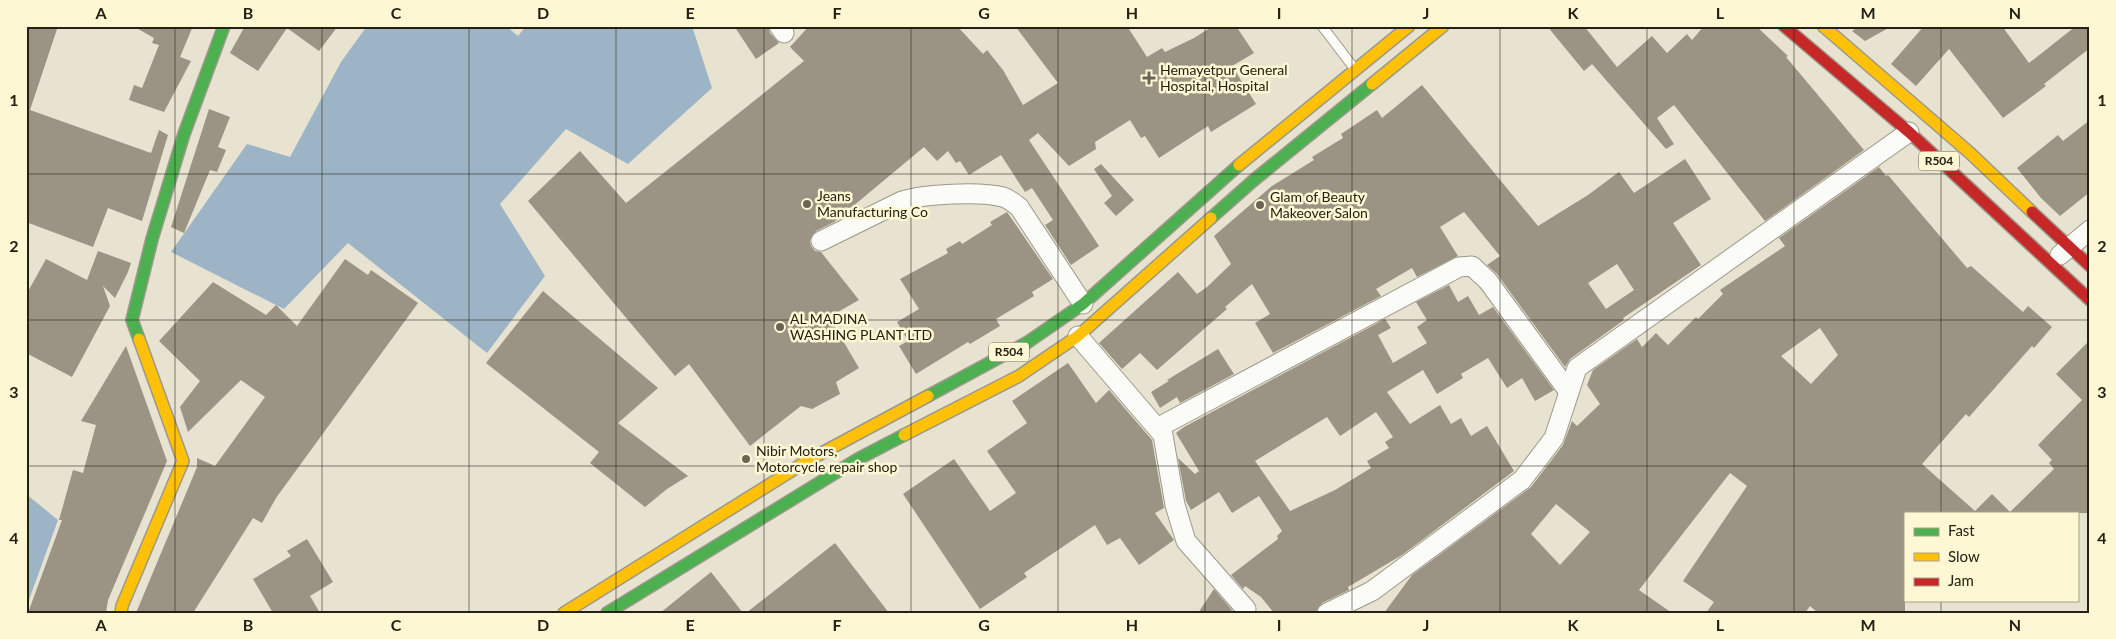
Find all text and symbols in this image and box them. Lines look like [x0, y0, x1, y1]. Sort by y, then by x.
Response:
text: A [94, 3, 107, 22]
text: B [243, 3, 253, 22]
text: C [391, 3, 402, 22]
text: D [537, 3, 549, 22]
text: E [685, 3, 695, 22]
text: F [832, 3, 842, 22]
text: G [978, 3, 990, 22]
text: H [1126, 3, 1138, 22]
text: I [1277, 3, 1281, 22]
text: J [1423, 3, 1429, 22]
text: K [1568, 3, 1580, 22]
text: L [1716, 3, 1725, 22]
text: M [1860, 3, 1876, 22]
text: N [2009, 3, 2021, 22]
place label: Hemayetpur General Hospital, Hospital [1160, 61, 1288, 94]
marker: Hemayetpur General Hospital, Hospital [1142, 71, 1156, 85]
text: 1 [9, 90, 19, 109]
text: 1 [2097, 90, 2107, 109]
road number: R504 [1919, 152, 1959, 170]
place label: Jeans Manufacturing Co [817, 187, 928, 220]
place label: Glam of Beauty Makeover Salon [1270, 188, 1368, 221]
marker: Jeans Manufacturing Co [801, 198, 813, 210]
marker: Glam of Beauty Makeover Salon [1254, 199, 1266, 211]
text: 2 [9, 236, 19, 255]
text: 2 [2097, 236, 2107, 255]
place label: AL MADINA WASHING PLANT LTD [790, 310, 932, 343]
marker: AL MADINA WASHING PLANT LTD [774, 321, 786, 333]
road number: R504 [989, 342, 1029, 362]
text: 3 [9, 382, 19, 401]
text: 3 [2097, 382, 2107, 401]
place label: Nibir Motors, Motorcycle repair shop [756, 442, 898, 475]
marker: Nibir Motors, Motorcycle repair shop [740, 453, 752, 465]
legend [1904, 512, 2078, 602]
text: Fast [1948, 521, 1975, 539]
text: 4 [9, 528, 19, 547]
text: 4 [2097, 528, 2107, 547]
text: Slow [1948, 547, 1980, 565]
text: Jam [1948, 571, 1974, 589]
text: A [94, 615, 107, 634]
text: B [243, 615, 253, 634]
text: C [391, 615, 402, 634]
text: D [537, 615, 549, 634]
text: E [685, 615, 695, 634]
text: F [832, 615, 842, 634]
text: G [978, 615, 990, 634]
text: H [1126, 615, 1138, 634]
text: I [1277, 615, 1281, 634]
text: J [1423, 615, 1429, 634]
text: K [1568, 615, 1580, 634]
text: L [1716, 615, 1725, 634]
text: M [1860, 615, 1876, 634]
text: N [2009, 615, 2021, 634]

